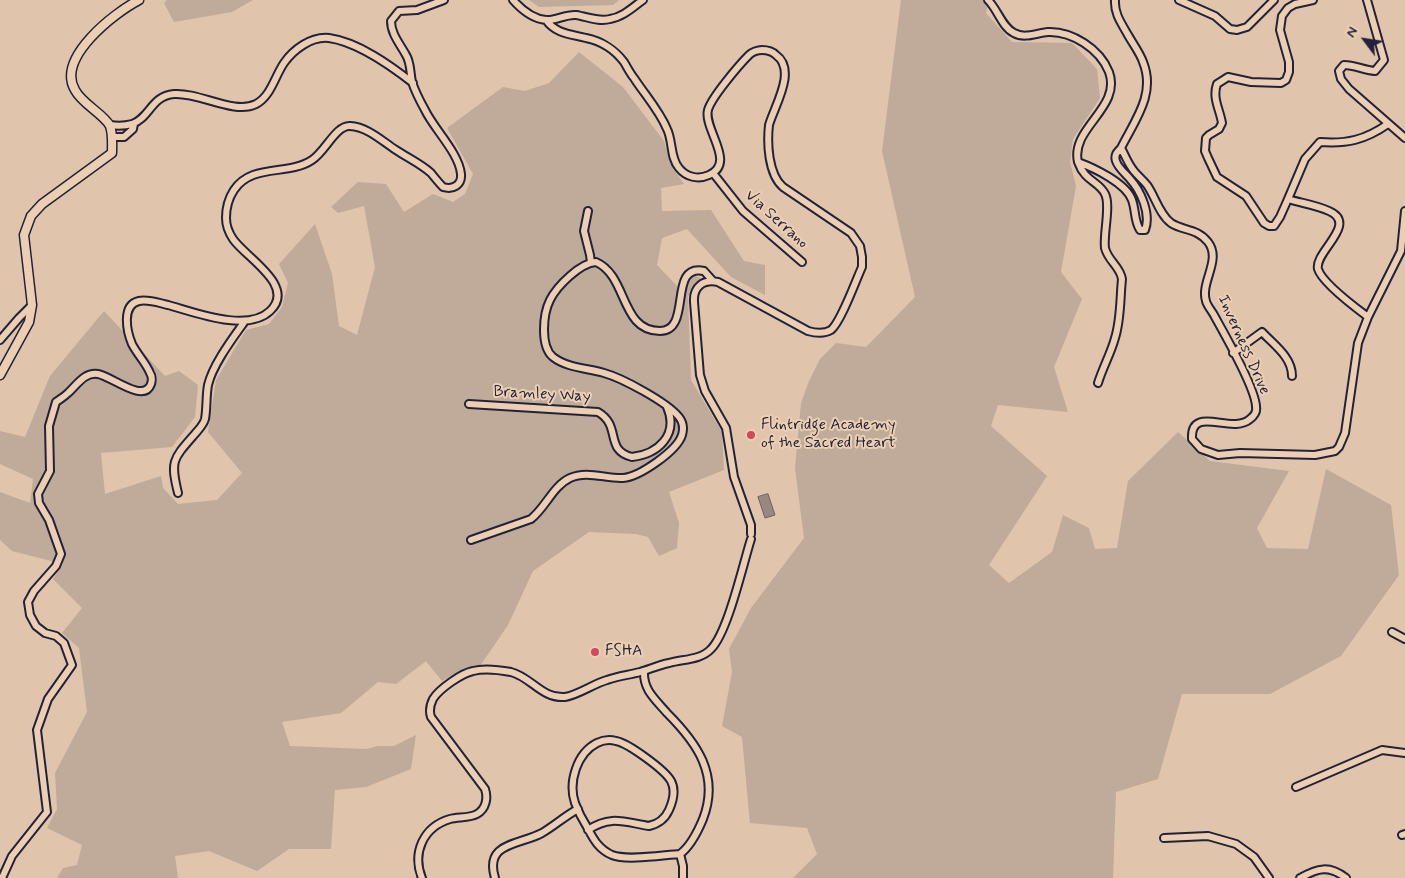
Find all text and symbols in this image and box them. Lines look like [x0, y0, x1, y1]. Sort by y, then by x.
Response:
north arrow [1340, 15, 1390, 65]
text: N [1342, 24, 1362, 41]
street label: Via Serrano [740, 187, 812, 253]
street label: Inverness Drive [1212, 292, 1274, 398]
street label: Bramley Way [493, 383, 591, 407]
place label: Flintridge Academy of the Sacred Heart [761, 416, 895, 454]
marker: Flintridge Academy of the Sacred Heart [745, 429, 757, 441]
place label: FSHA [605, 642, 643, 662]
marker: FSHA [589, 646, 601, 658]

